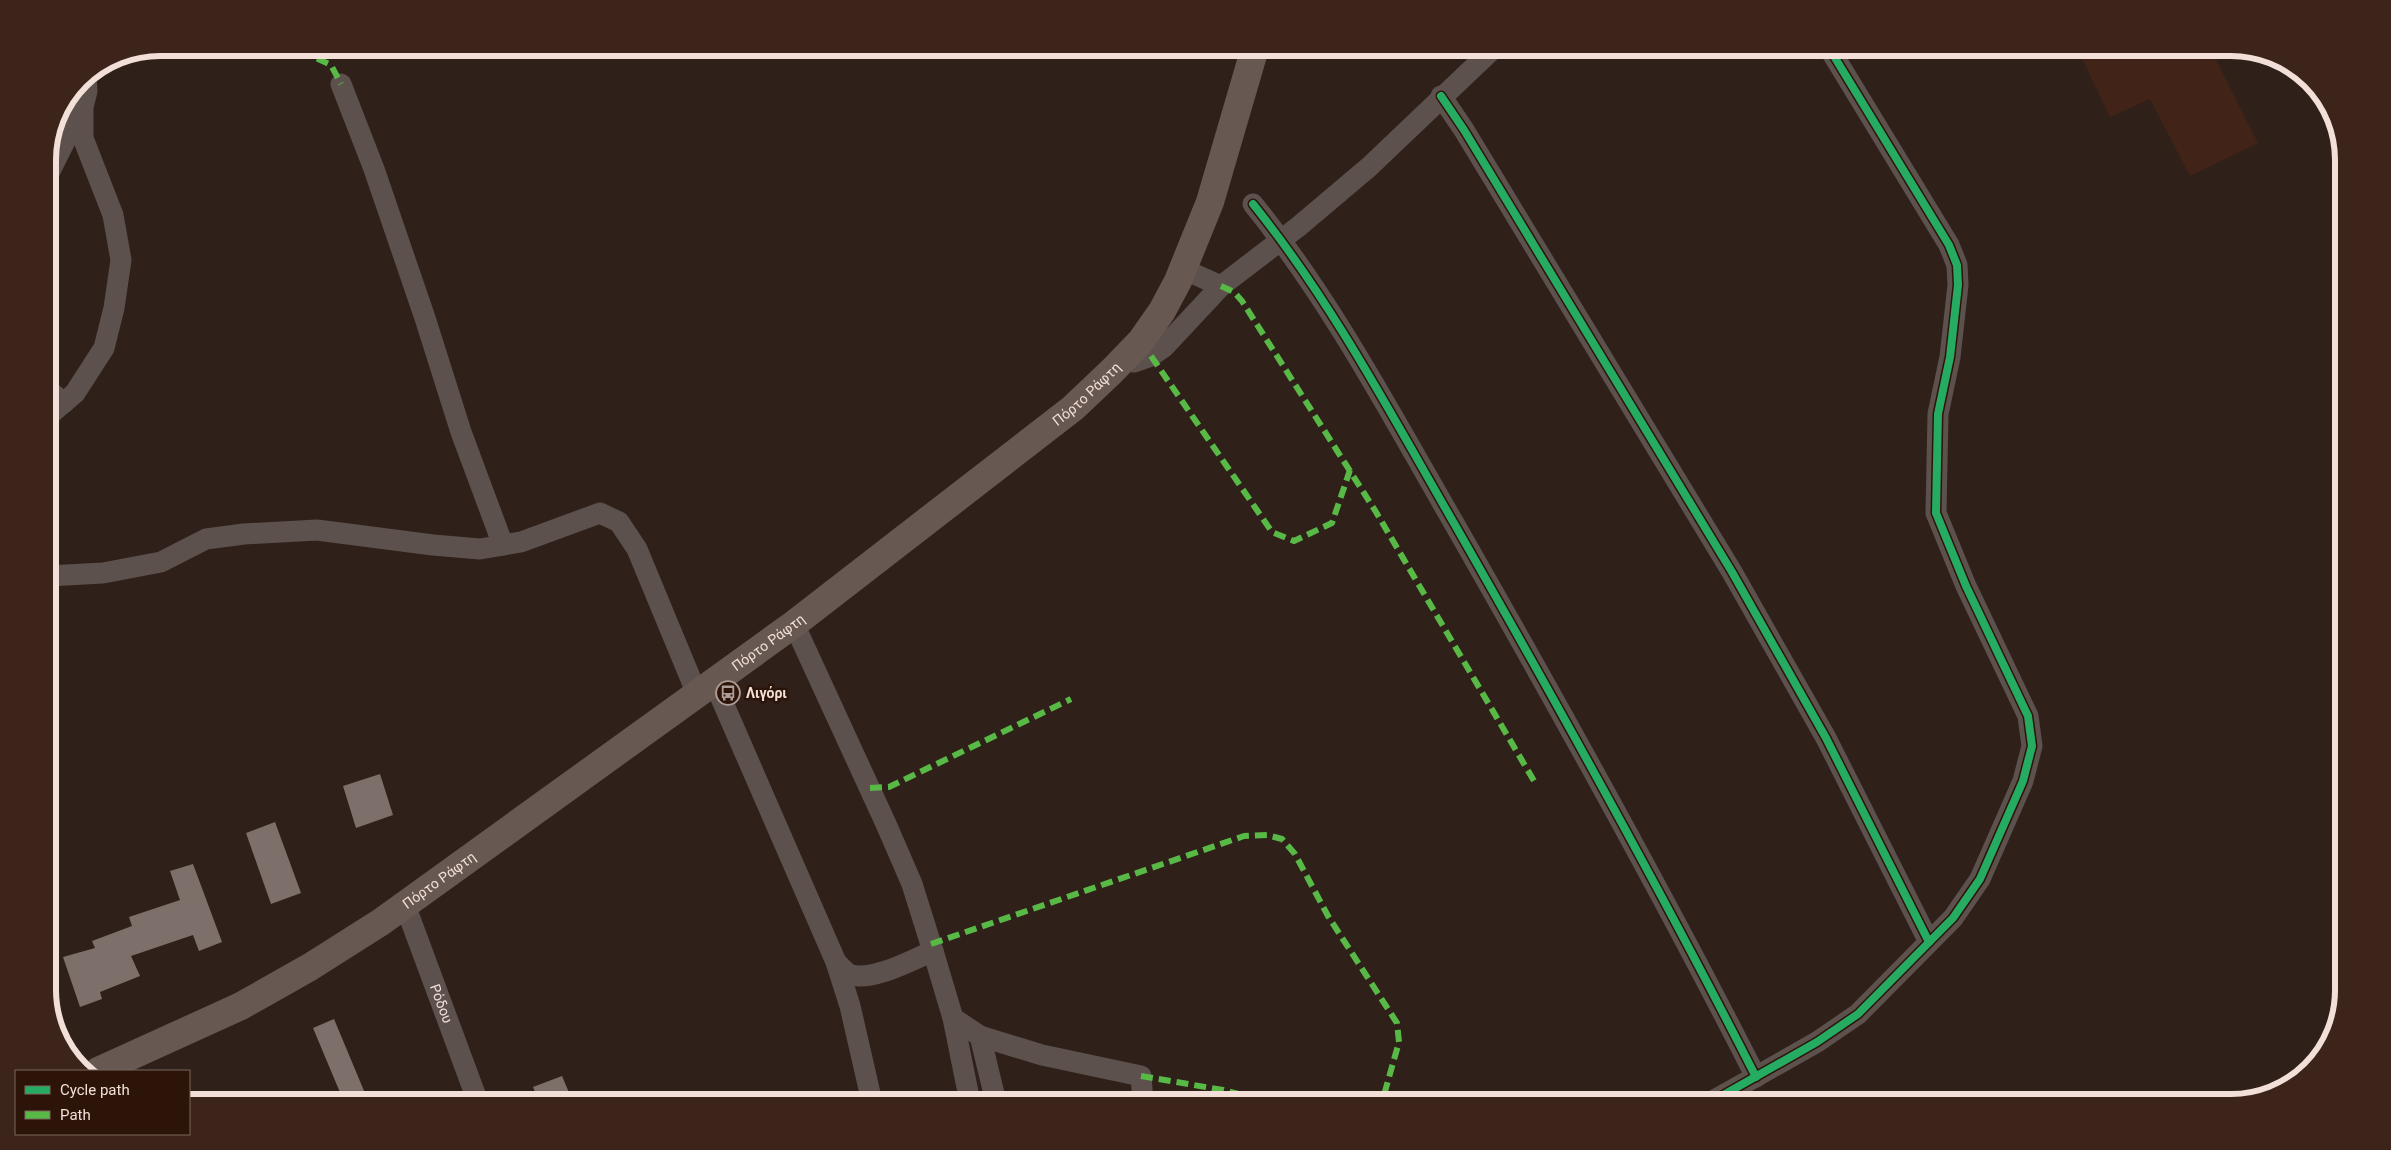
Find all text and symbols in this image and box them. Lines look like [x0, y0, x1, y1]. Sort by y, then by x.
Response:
street label: Πόρτο Ράφτη [1049, 359, 1124, 429]
street label: Πόρτο Ράφτη [729, 611, 808, 674]
bus stop icon: Λιγόρι [715, 680, 741, 706]
place label: Λιγόρι [746, 685, 787, 701]
street label: Πόρτο Ράφτη [399, 848, 479, 912]
street label: Ρόδου [427, 982, 456, 1025]
legend [15, 1070, 190, 1135]
text: Cycle path [60, 1081, 130, 1099]
text: Path [60, 1106, 91, 1124]

